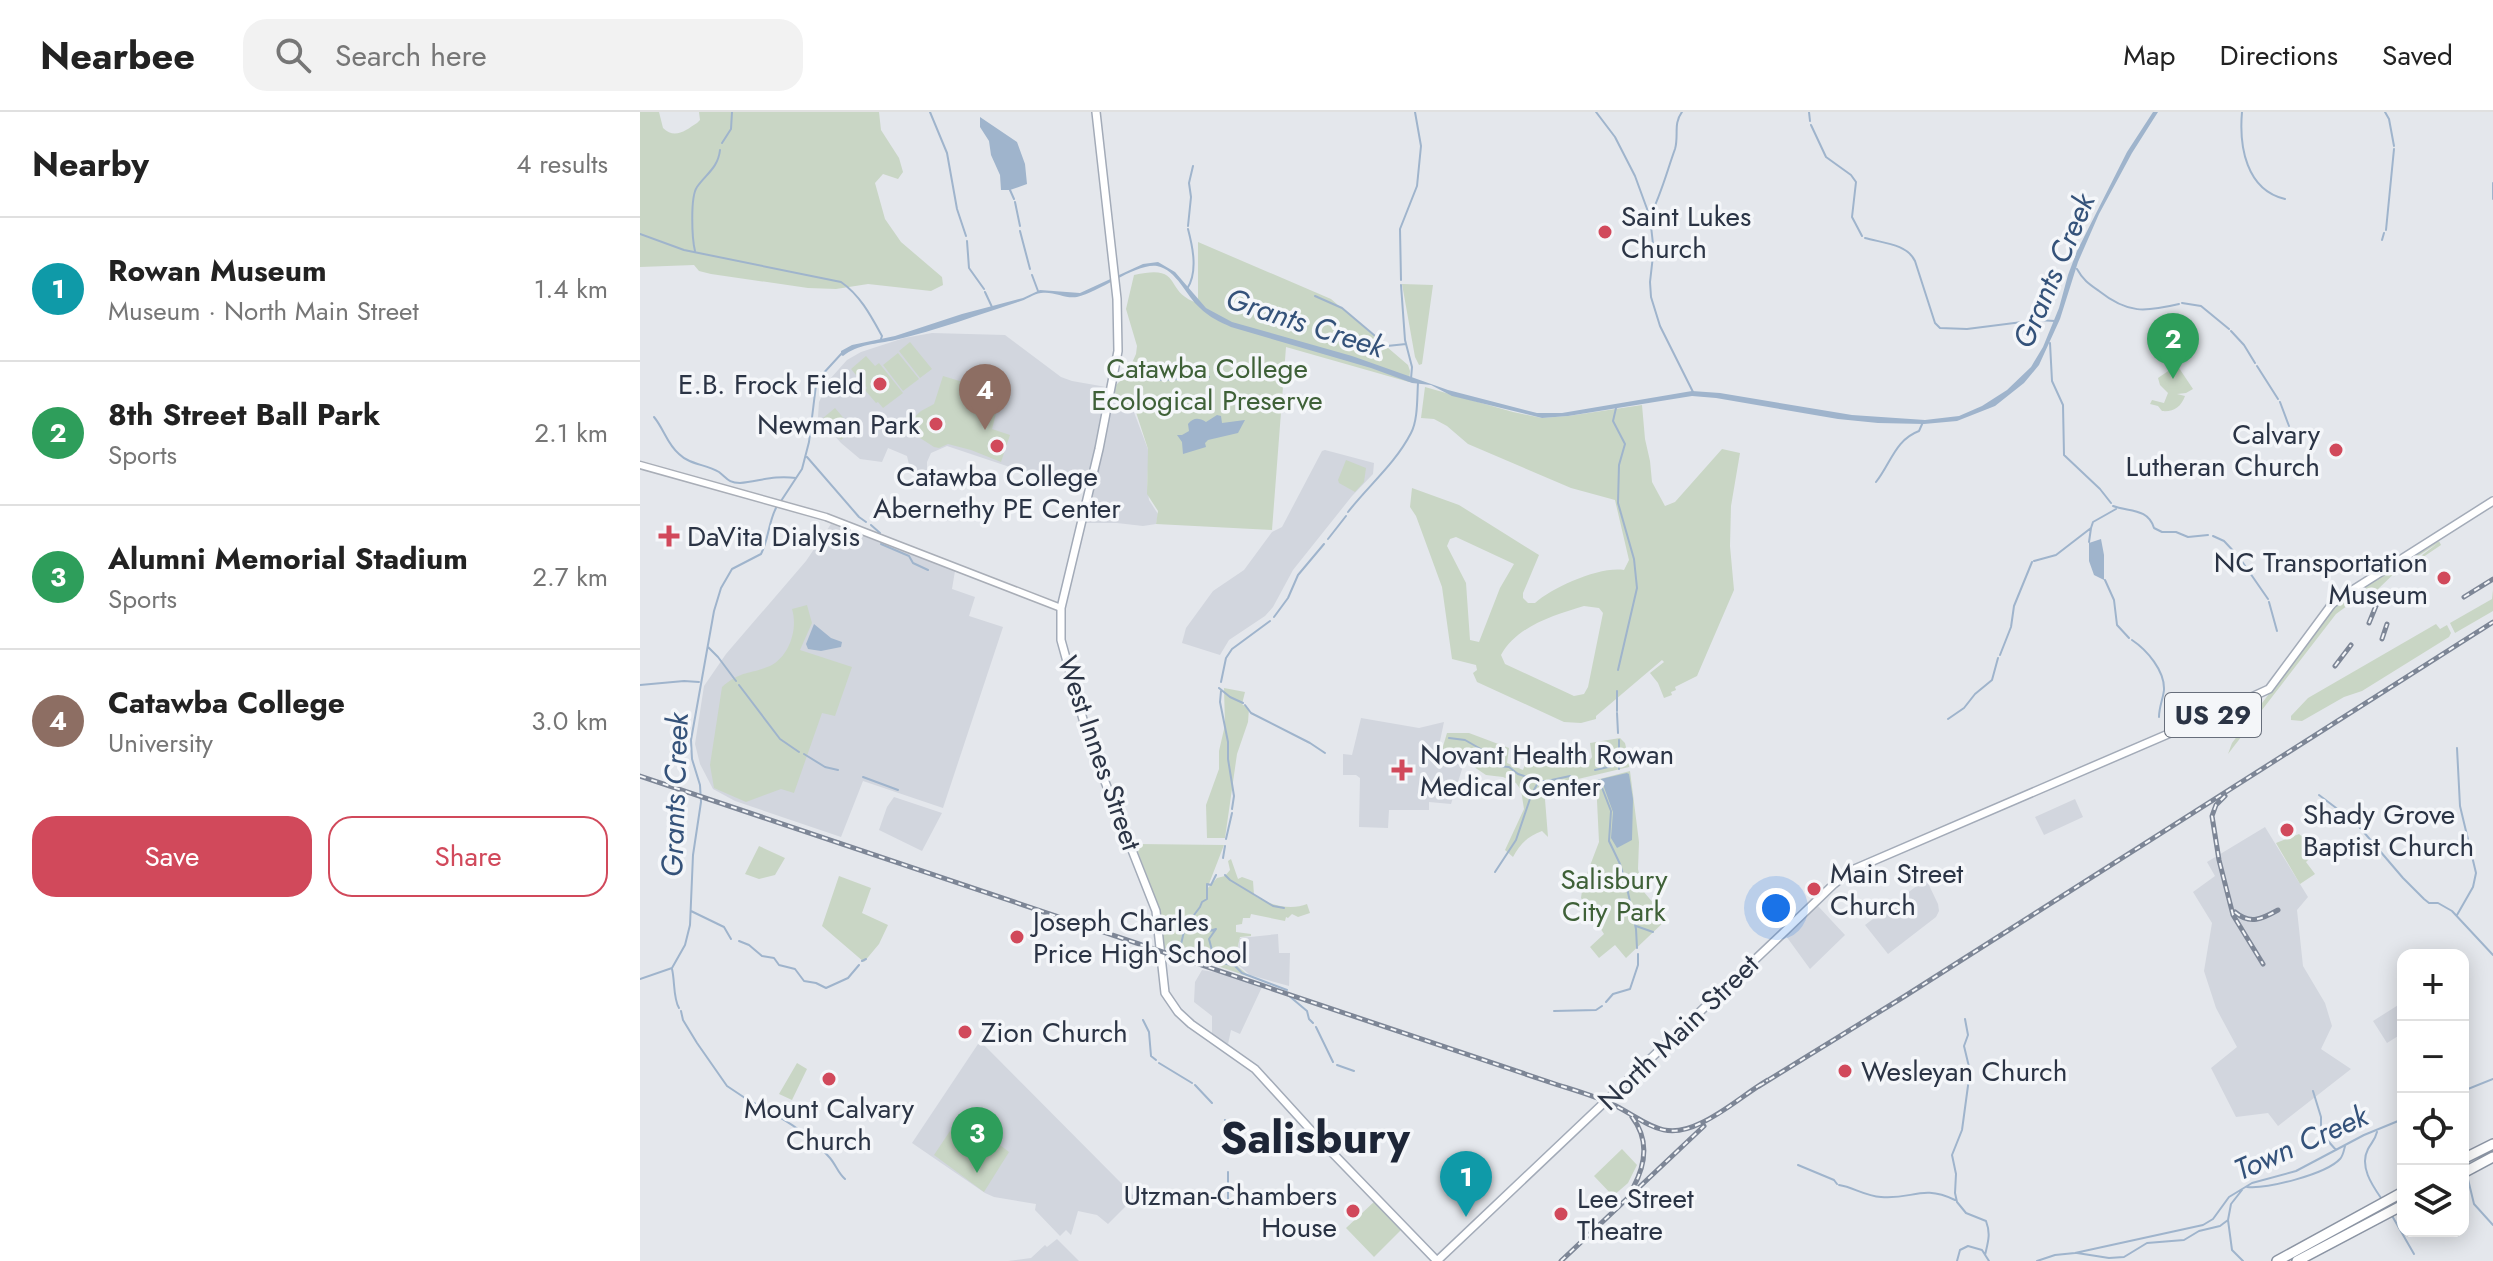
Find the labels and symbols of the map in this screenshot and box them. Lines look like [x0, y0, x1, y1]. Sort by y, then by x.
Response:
water label: Grants Creek [2002, 186, 2106, 355]
place label: Saint Lukes Church [1621, 196, 1751, 269]
marker: Saint Lukes Church [1596, 223, 1614, 241]
water label: Grants Creek [1220, 277, 1391, 369]
pin: 2 [2147, 313, 2199, 379]
park label: Catawba College Ecological Preserve [1091, 348, 1323, 421]
place label: E.B. Frock Field [678, 364, 864, 405]
pin: 4 [959, 364, 1011, 430]
marker: E.B. Frock Field [871, 375, 889, 393]
place label: Newman Park [757, 404, 921, 445]
place label: Calvary Lutheran Church [2125, 414, 2321, 487]
marker: Newman Park [927, 415, 945, 433]
marker: Catawba College Abernethy PE Center [988, 437, 1006, 455]
marker: Calvary Lutheran Church [2327, 441, 2345, 459]
place label: Catawba College Abernethy PE Center [873, 456, 1121, 529]
place label: DaVita Dialysis [687, 516, 860, 557]
marker: DaVita Dialysis [658, 525, 680, 547]
place label: NC Transportation Museum [2214, 542, 2428, 615]
marker: NC Transportation Museum [2435, 569, 2453, 587]
street label: West Innes Street [1047, 650, 1152, 856]
road number: US 29 [2165, 693, 2261, 737]
water label: Grants Creek [650, 711, 699, 878]
place label: Novant Health Rowan Medical Center [1420, 734, 1674, 807]
marker: Novant Health Rowan Medical Center [1391, 759, 1413, 781]
place label: Shady Grove Baptist Church [2303, 794, 2474, 867]
marker: Shady Grove Baptist Church [2278, 821, 2296, 839]
place label: Main Street Church [1830, 853, 1964, 926]
park label: Salisbury City Park [1560, 859, 1668, 932]
marker: Main Street Church [1805, 880, 1823, 898]
your location [1756, 888, 1796, 928]
place label: Joseph Charles Price High School [1029, 901, 1248, 974]
marker: Joseph Charles Price High School [1008, 928, 1026, 946]
street label: North Main Street [1589, 945, 1768, 1120]
place label: Zion Church [981, 1012, 1128, 1053]
marker: Zion Church [956, 1023, 974, 1041]
place label: Wesleyan Church [1861, 1051, 2067, 1092]
marker: Wesleyan Church [1836, 1062, 1854, 1080]
marker: Mount Calvary Church [820, 1070, 838, 1088]
place label: Mount Calvary Church [744, 1088, 915, 1161]
water label: Town Creek [2227, 1093, 2376, 1191]
district label: Salisbury [1220, 1106, 1411, 1170]
pin: 3 [951, 1107, 1003, 1173]
pin: 1 [1440, 1151, 1492, 1217]
place label: Utzman-Chambers House [1124, 1175, 1337, 1248]
place label: Lee Street Theatre [1577, 1178, 1694, 1251]
marker: Utzman-Chambers House [1344, 1202, 1362, 1220]
marker: Lee Street Theatre [1552, 1205, 1570, 1223]

